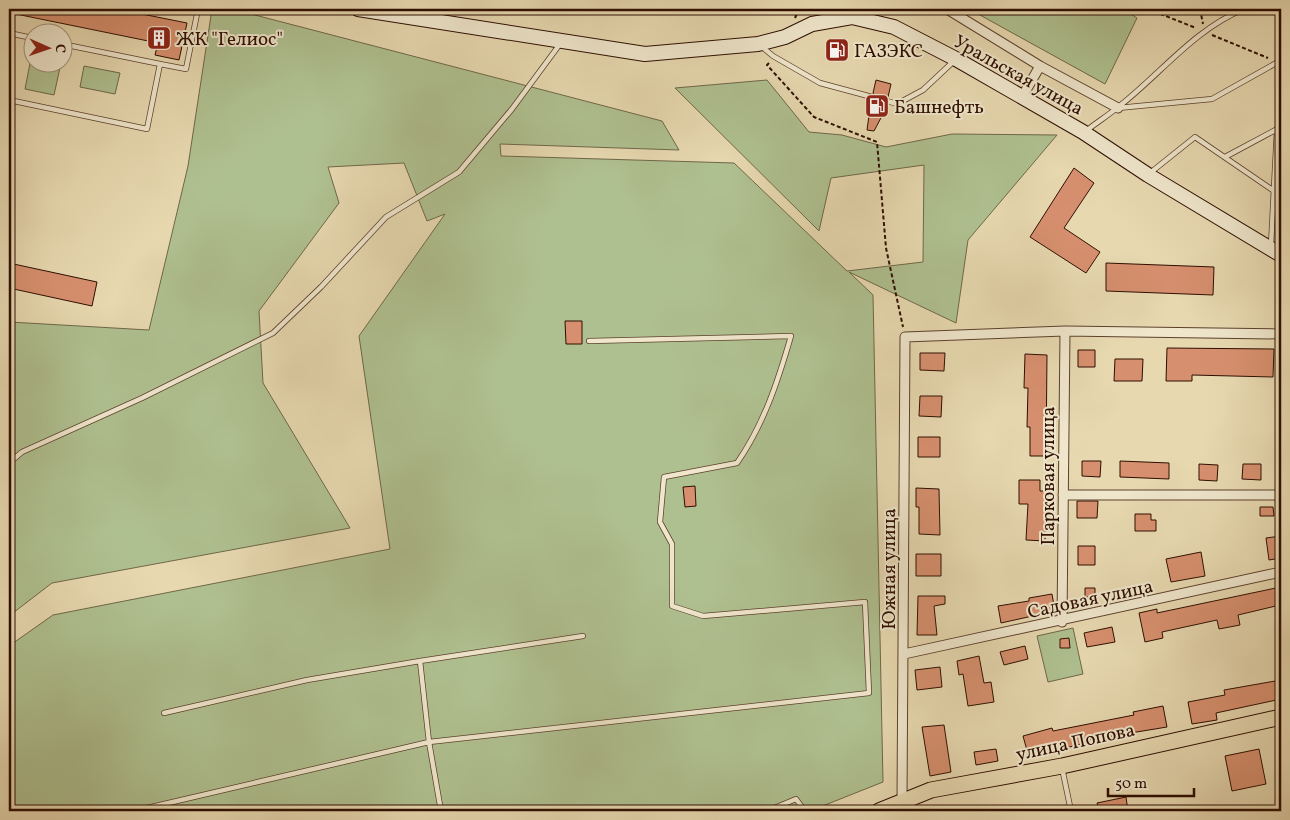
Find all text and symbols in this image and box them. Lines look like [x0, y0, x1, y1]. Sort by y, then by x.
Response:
north arrow [22, 22, 72, 72]
building icon: ЖК "Гелиос" [146, 25, 172, 51]
place label: ЖК "Гелиос" [176, 27, 283, 53]
street label: Уральская улица [948, 29, 1088, 122]
fuel station icon: ГАЗЭКС [824, 37, 850, 63]
place label: ГАЗЭКС [854, 39, 923, 65]
text: С [50, 44, 69, 53]
fuel station icon: Башнефть [864, 93, 890, 119]
place label: Башнефть [894, 95, 984, 121]
street label: Парковая улица [1036, 407, 1062, 545]
street label: Южная улица [877, 508, 903, 630]
street label: Садовая улица [1025, 574, 1156, 626]
street label: улица Попова [1013, 718, 1137, 768]
scale bar [1108, 765, 1194, 797]
text: 50 m [1115, 774, 1147, 795]

